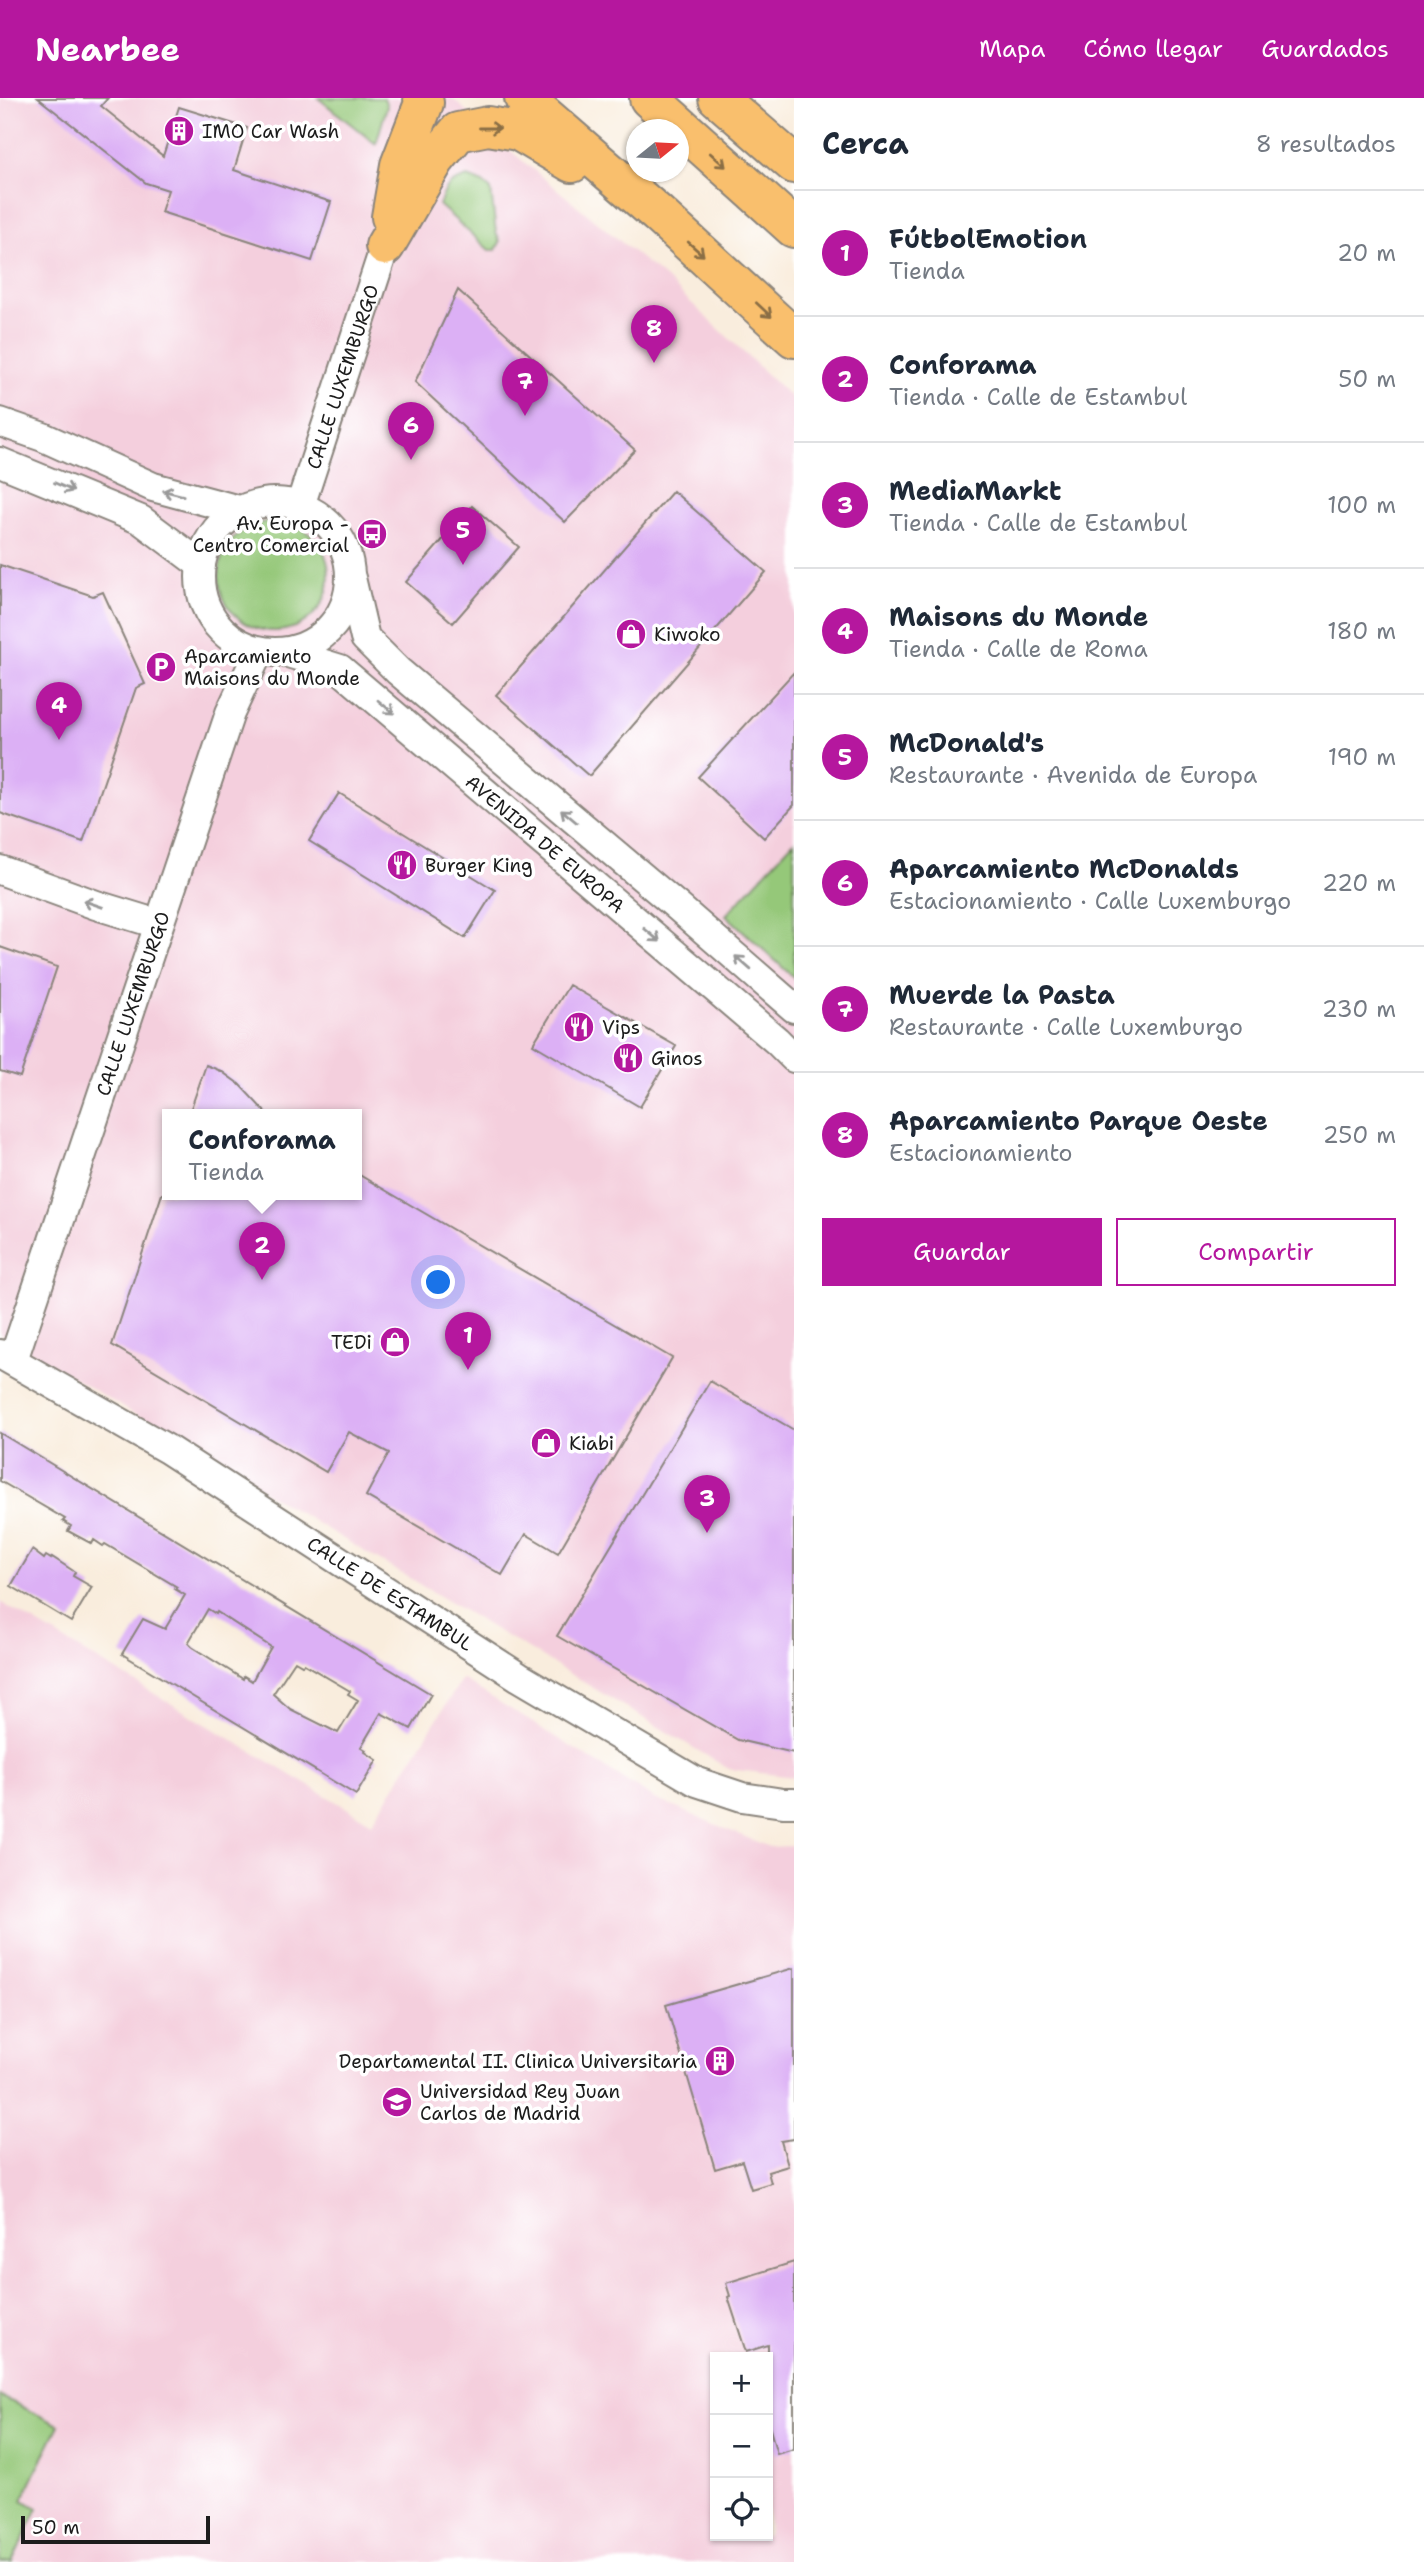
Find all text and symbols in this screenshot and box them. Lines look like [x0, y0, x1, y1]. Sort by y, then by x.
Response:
text: Nearbee [35, 27, 180, 72]
text: Mapa [979, 33, 1045, 65]
text: Cómo llegar [1083, 33, 1223, 65]
text: Guardados [1261, 33, 1389, 65]
building icon: IMO Car Wash [162, 114, 196, 148]
place label: IMO Car Wash [202, 119, 340, 144]
north arrow [626, 119, 689, 182]
one-way arrow [478, 121, 501, 135]
text: Cerca [822, 123, 909, 164]
text: 8 resultados [1256, 129, 1396, 159]
one-way arrow [709, 152, 727, 168]
text: FútbolEmotion [889, 221, 1087, 256]
text: 1 [840, 238, 850, 268]
text: 20 m [1337, 238, 1396, 268]
one-way arrow [687, 240, 704, 257]
text: Tienda [889, 256, 965, 286]
street label: CALLE LUXEMBURGO [301, 281, 385, 472]
one-way arrow [755, 302, 772, 319]
pin: 8 [631, 305, 677, 363]
text: Conforama [889, 347, 1037, 382]
pin: 7 [502, 358, 548, 416]
text: 2 [837, 364, 853, 394]
text: 50 m [1338, 364, 1396, 394]
text: Tienda · Calle de Estambul [889, 382, 1187, 412]
pin: 6 [388, 402, 434, 460]
text: MediaMarkt [889, 473, 1061, 508]
one-way arrow [52, 481, 74, 494]
one-way arrow [162, 486, 185, 499]
text: 3 [837, 490, 853, 520]
text: 100 m [1327, 490, 1396, 520]
pin: 5 [440, 507, 486, 565]
text: Tienda · Calle de Estambul [889, 508, 1187, 538]
place label: Av. Europa - Centro Comercial [193, 511, 349, 558]
bus stop icon: Av. Europa - Centro Comercial [355, 517, 389, 551]
text: Maisons du Monde [889, 599, 1148, 634]
text: 4 [837, 616, 853, 646]
text: 180 m [1327, 616, 1396, 646]
shop icon: Kiwoko [614, 617, 648, 651]
place label: Kiwoko [654, 622, 720, 647]
text: Tienda · Calle de Roma [889, 634, 1148, 664]
place label: Aparcamiento Maisons du Monde [184, 644, 360, 691]
parking icon: Aparcamiento Maisons du Monde [144, 650, 178, 684]
pin: 4 [36, 682, 82, 740]
one-way arrow [377, 699, 395, 714]
text: McDonald's [889, 725, 1044, 760]
text: 5 [838, 742, 852, 772]
text: 190 m [1328, 742, 1396, 772]
text: Restaurante · Avenida de Europa [889, 760, 1257, 790]
street label: AVENIDA DE EUROPA [460, 769, 630, 919]
one-way arrow [561, 808, 579, 824]
restaurant icon: Burger King [385, 848, 419, 882]
text: Aparcamiento McDonalds [889, 851, 1239, 886]
place label: Burger King [425, 853, 533, 878]
text: 6 [837, 868, 853, 898]
text: 220 m [1322, 868, 1396, 898]
text: Estacionamiento · Calle Luxemburgo [889, 886, 1291, 916]
one-way arrow [82, 897, 104, 909]
street label: CALLE LUXEMBURGO [91, 908, 176, 1099]
one-way arrow [642, 927, 660, 943]
one-way arrow [734, 955, 752, 971]
text: Muerde la Pasta [889, 977, 1115, 1012]
text: 7 [837, 994, 853, 1024]
text: 230 m [1322, 994, 1396, 1024]
restaurant icon: Vips [562, 1010, 596, 1044]
text: Restaurante · Calle Luxemburgo [889, 1012, 1243, 1042]
place label: Vips [602, 1015, 640, 1040]
restaurant icon: Ginos [611, 1041, 645, 1075]
place label: Ginos [651, 1046, 703, 1071]
text: Aparcamiento Parque Oeste [889, 1103, 1268, 1138]
popup [162, 1109, 362, 1200]
text: 8 [837, 1120, 853, 1150]
text: 250 m [1323, 1120, 1396, 1150]
text: Conforama [188, 1122, 336, 1157]
text: Estacionamiento [889, 1138, 1073, 1168]
text: Tienda [188, 1157, 264, 1187]
button: Guardar [822, 1218, 1102, 1286]
button: Compartir [1116, 1218, 1396, 1286]
pin: 2 [239, 1222, 285, 1280]
your location [421, 1265, 455, 1299]
pin: 1 [445, 1312, 491, 1370]
shop icon: TEDi [378, 1325, 412, 1359]
place label: TEDi [331, 1330, 372, 1355]
shop icon: Kiabi [529, 1426, 563, 1460]
place label: Kiabi [569, 1431, 614, 1456]
pin: 3 [684, 1475, 730, 1533]
street label: CALLE DE ESTAMBUL [302, 1531, 478, 1657]
building icon: Departamental II. Clinica Universitaria [703, 2044, 737, 2078]
place label: Departamental II. Clinica Universitaria [339, 2049, 697, 2074]
place label: Universidad Rey Juan Carlos de Madrid [420, 2079, 620, 2126]
school or university icon: Universidad Rey Juan Carlos de Madrid [380, 2085, 414, 2119]
map controls [710, 2352, 773, 2541]
button: + [710, 2352, 773, 2415]
button: − [710, 2415, 773, 2478]
button: locate [710, 2478, 773, 2541]
scale bar [21, 2513, 210, 2545]
text: 50 m [32, 2515, 80, 2540]

